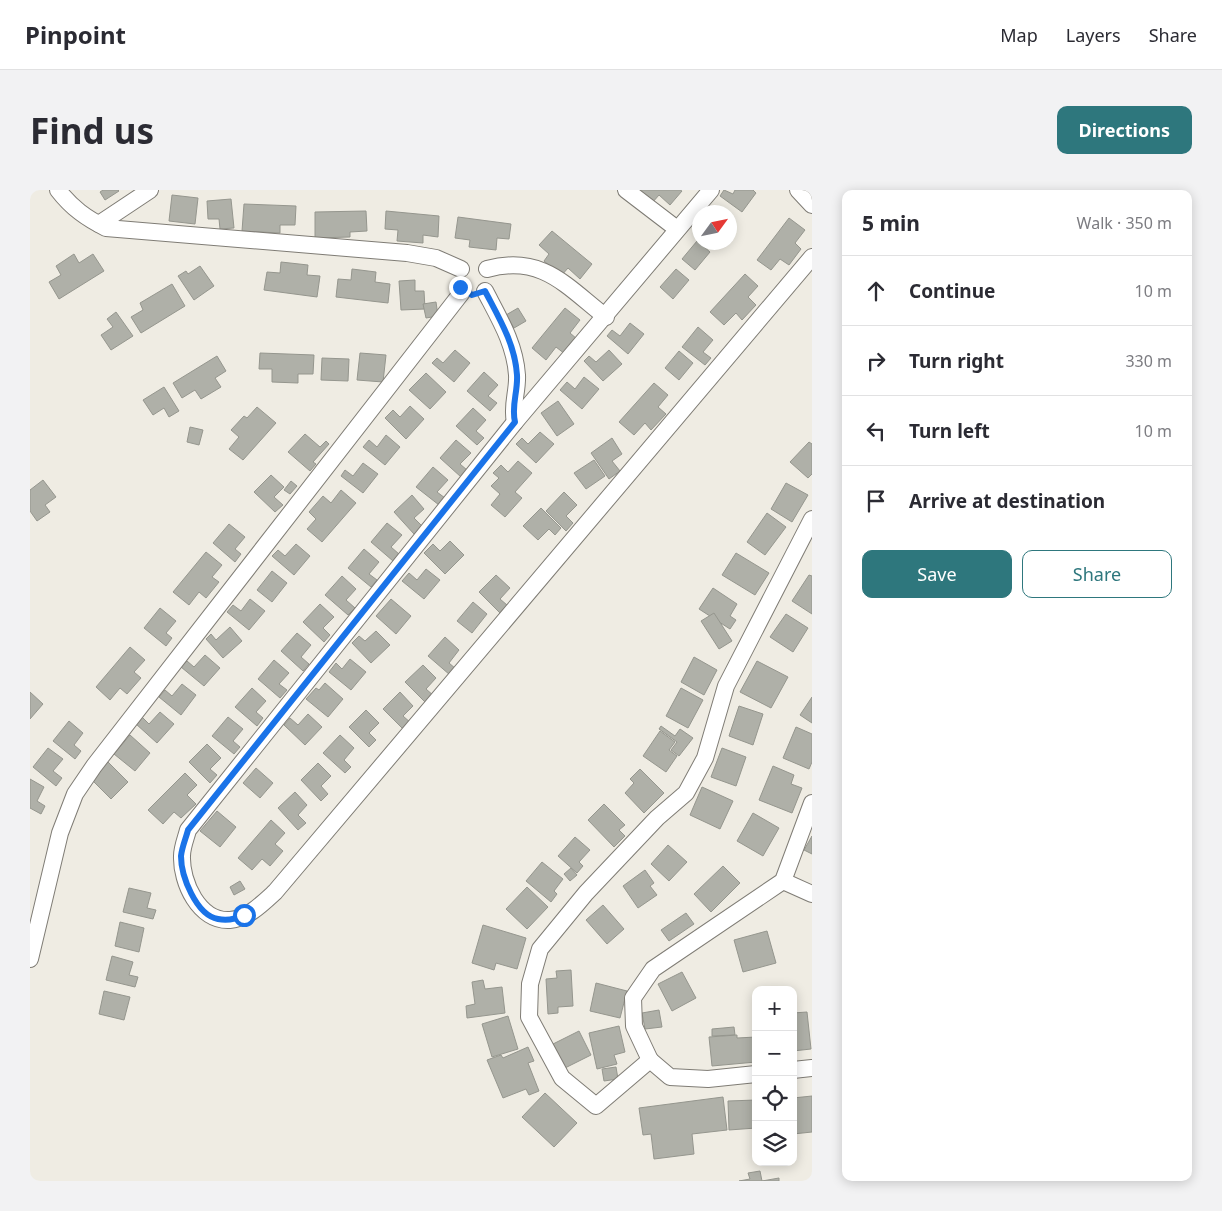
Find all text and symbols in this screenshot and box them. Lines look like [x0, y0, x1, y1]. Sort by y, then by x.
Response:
text: Pinpoint [25, 18, 126, 51]
text: Map [1000, 23, 1038, 47]
text: Layers [1066, 23, 1121, 47]
text: Share [1149, 23, 1197, 47]
button: Directions [1057, 106, 1192, 154]
text: Find us [30, 107, 154, 154]
north arrow [692, 205, 737, 250]
text: 5 min [862, 209, 920, 237]
text: Walk · 350 m [1077, 212, 1172, 234]
route end [449, 276, 472, 299]
icon: ahead [862, 277, 890, 305]
text: Continue [909, 278, 995, 304]
text: 10 m [1135, 280, 1172, 302]
icon: right [862, 347, 890, 375]
text: Turn right [909, 348, 1004, 374]
text: 330 m [1125, 350, 1172, 372]
icon: left [862, 417, 890, 445]
text: Turn left [909, 418, 990, 444]
text: 10 m [1135, 420, 1172, 442]
icon: arrive [862, 487, 890, 515]
text: Arrive at destination [909, 488, 1105, 514]
button: Save [862, 550, 1012, 598]
button: Share [1022, 550, 1172, 598]
route start [233, 904, 256, 927]
map controls [752, 986, 797, 1166]
button: + [752, 986, 797, 1031]
button: − [752, 1031, 797, 1076]
button: locate [752, 1076, 797, 1121]
button: layers [752, 1121, 797, 1166]

